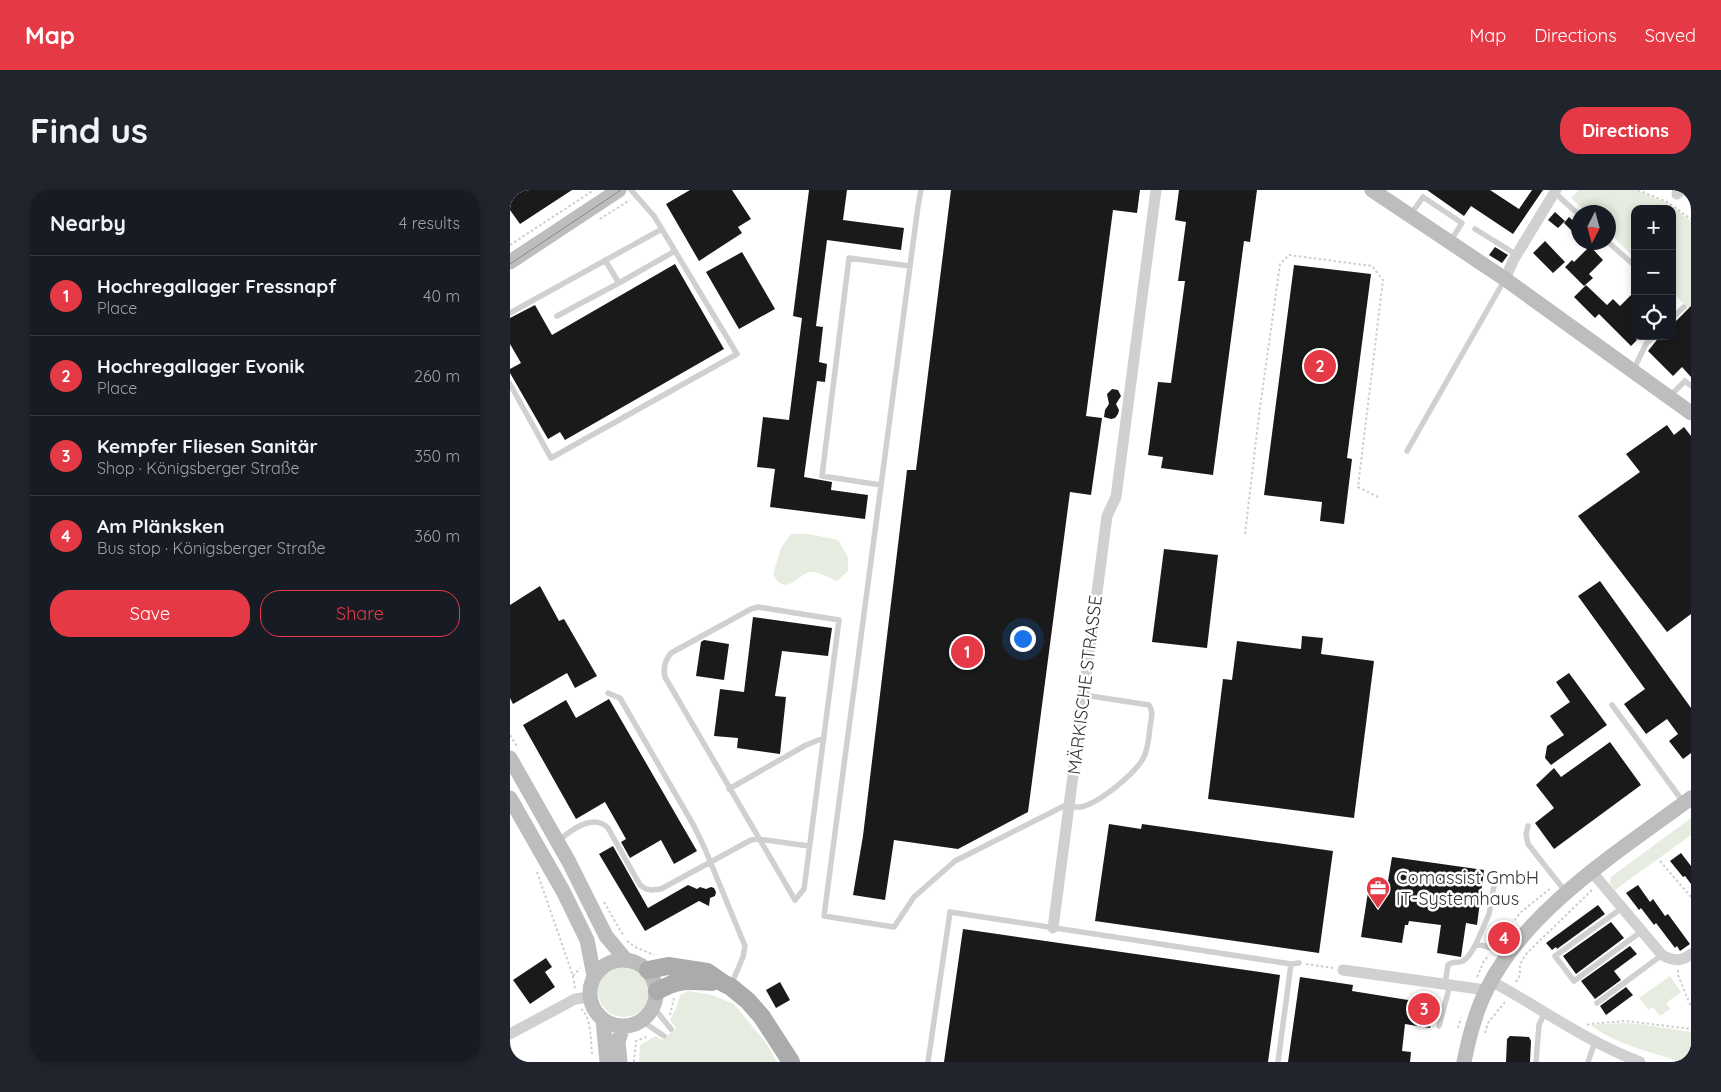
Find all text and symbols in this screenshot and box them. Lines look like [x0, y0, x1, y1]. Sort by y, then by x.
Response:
text: Map [25, 20, 75, 50]
text: Map [1469, 24, 1506, 47]
text: Directions [1534, 24, 1617, 47]
text: Saved [1645, 24, 1696, 47]
button: Directions [1560, 107, 1691, 154]
text: Find us [30, 108, 148, 152]
north arrow [1571, 205, 1616, 250]
map controls [1631, 205, 1676, 340]
button: + [1631, 205, 1676, 250]
text: Nearby [50, 210, 126, 236]
text: 4 results [399, 213, 460, 233]
button: − [1631, 250, 1676, 295]
text: Hochregallager Fressnapf [97, 274, 337, 298]
text: 1 [63, 286, 69, 306]
text: 40 m [423, 286, 460, 306]
button: locate [1631, 295, 1676, 340]
text: Place [97, 298, 137, 318]
pin: 2 [1304, 347, 1336, 385]
text: Hochregallager Evonik [97, 354, 305, 378]
text: 2 [61, 366, 71, 386]
text: 260 m [414, 366, 460, 386]
text: Place [97, 378, 137, 398]
text: Kempfer Fliesen Sanitär [97, 434, 318, 458]
text: 3 [62, 446, 70, 466]
text: 350 m [414, 446, 460, 466]
text: Shop · Königsberger Straße [97, 458, 299, 478]
text: Am Plänksken [97, 514, 225, 538]
text: 4 [61, 526, 71, 546]
text: 360 m [415, 526, 460, 546]
text: Bus stop · Königsberger Straße [97, 538, 326, 558]
button: Save [50, 590, 250, 637]
button: Share [260, 590, 460, 637]
street label: MÄRKISCHE STRASSE [1062, 594, 1107, 776]
your location [1010, 626, 1036, 652]
pin: 1 [951, 633, 983, 671]
place label: Comassist GmbH IT-Systemhaus [1396, 866, 1539, 910]
office icon: Comassist GmbH IT-Systemhaus [1365, 875, 1391, 909]
pin: 4 [1488, 919, 1520, 957]
pin: 3 [1408, 990, 1440, 1028]

